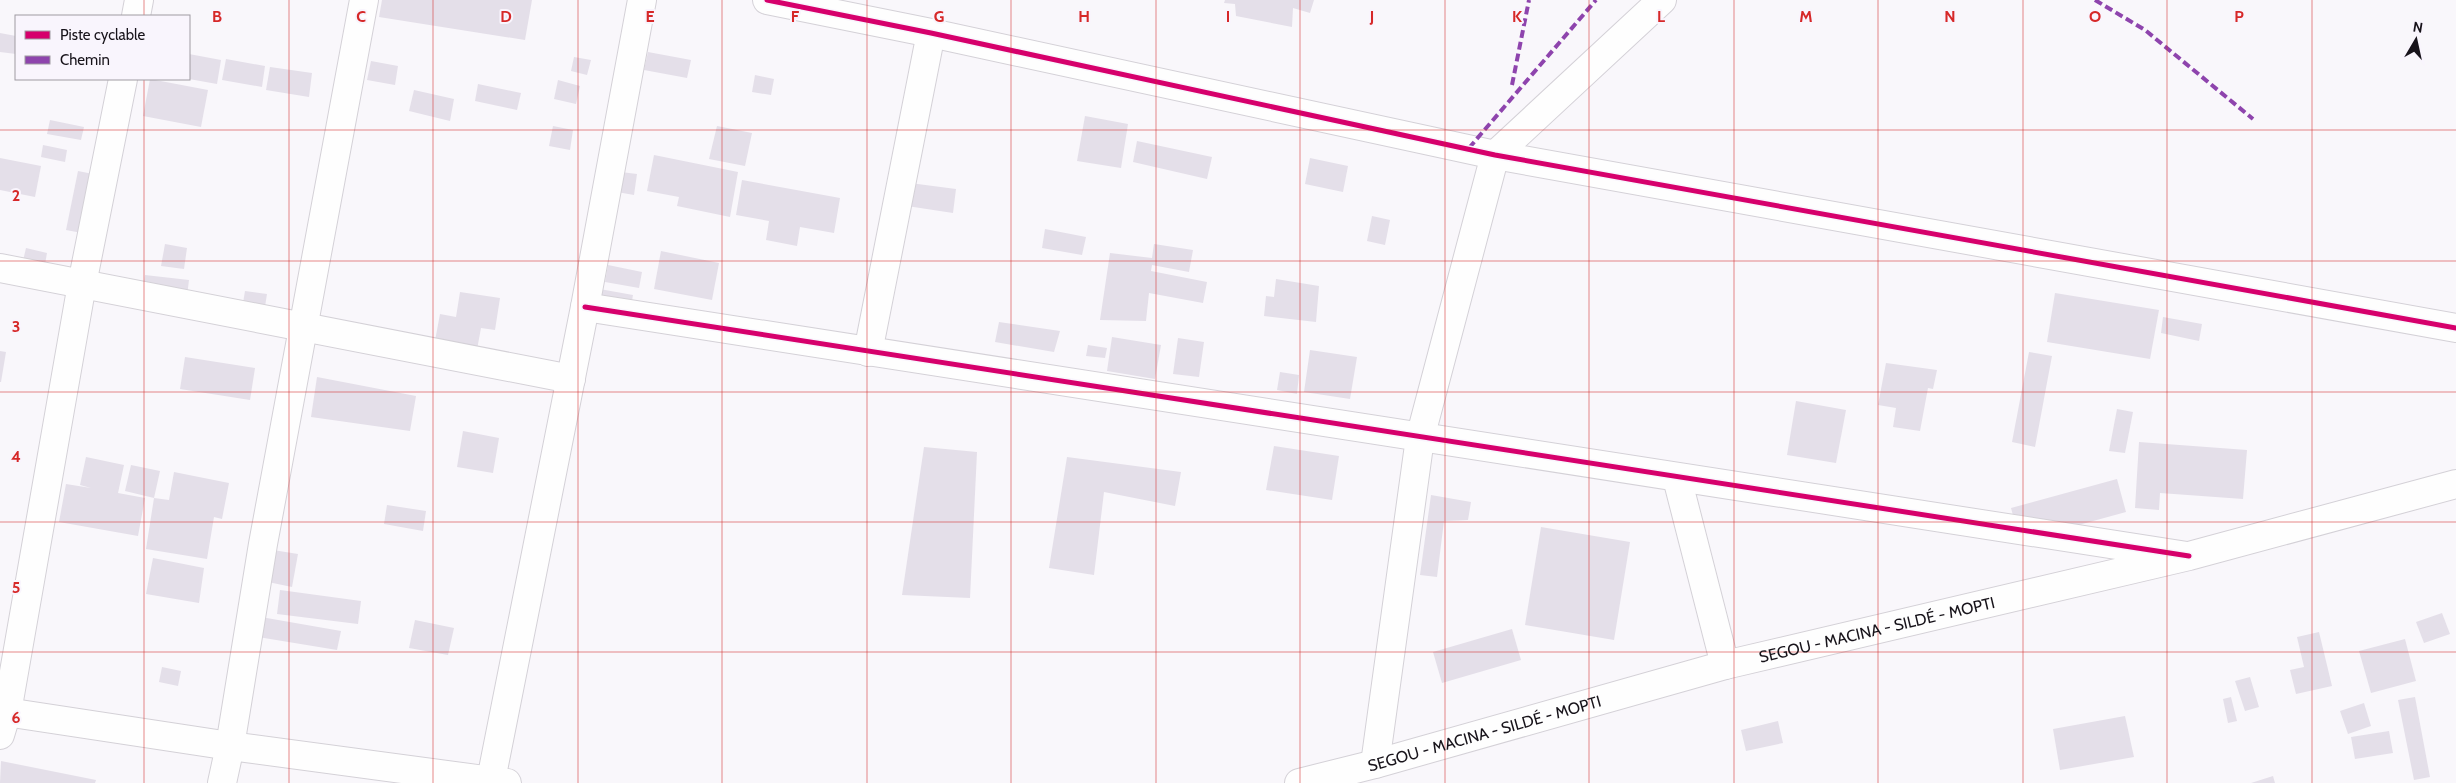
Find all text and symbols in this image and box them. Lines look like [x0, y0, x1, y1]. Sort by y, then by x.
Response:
text: B [212, 7, 222, 26]
text: C [356, 7, 366, 26]
text: D [500, 7, 512, 26]
text: E [645, 7, 655, 26]
text: F [791, 7, 800, 26]
text: G [934, 7, 944, 26]
text: H [1078, 7, 1090, 26]
text: I [1226, 7, 1230, 26]
text: J [1369, 7, 1374, 26]
text: K [1512, 7, 1522, 26]
text: L [1657, 7, 1665, 26]
text: M [1799, 7, 1813, 26]
text: N [1944, 7, 1956, 26]
text: O [2089, 7, 2101, 26]
text: P [2234, 7, 2244, 26]
legend [15, 15, 190, 80]
north arrow [2391, 15, 2441, 65]
text: N [2412, 17, 2424, 37]
text: Piste cyclable [60, 26, 146, 44]
text: Chemin [60, 51, 110, 69]
text: 2 [12, 186, 20, 205]
text: 3 [12, 317, 20, 336]
text: 4 [11, 447, 21, 466]
text: 5 [12, 578, 20, 597]
street label: SEGOU - MACINA - SILDÉ - MOPTI [1757, 592, 1997, 666]
street label: SEGOU - MACINA - SILDÉ - MOPTI [1366, 691, 1603, 775]
text: 6 [12, 708, 21, 727]

